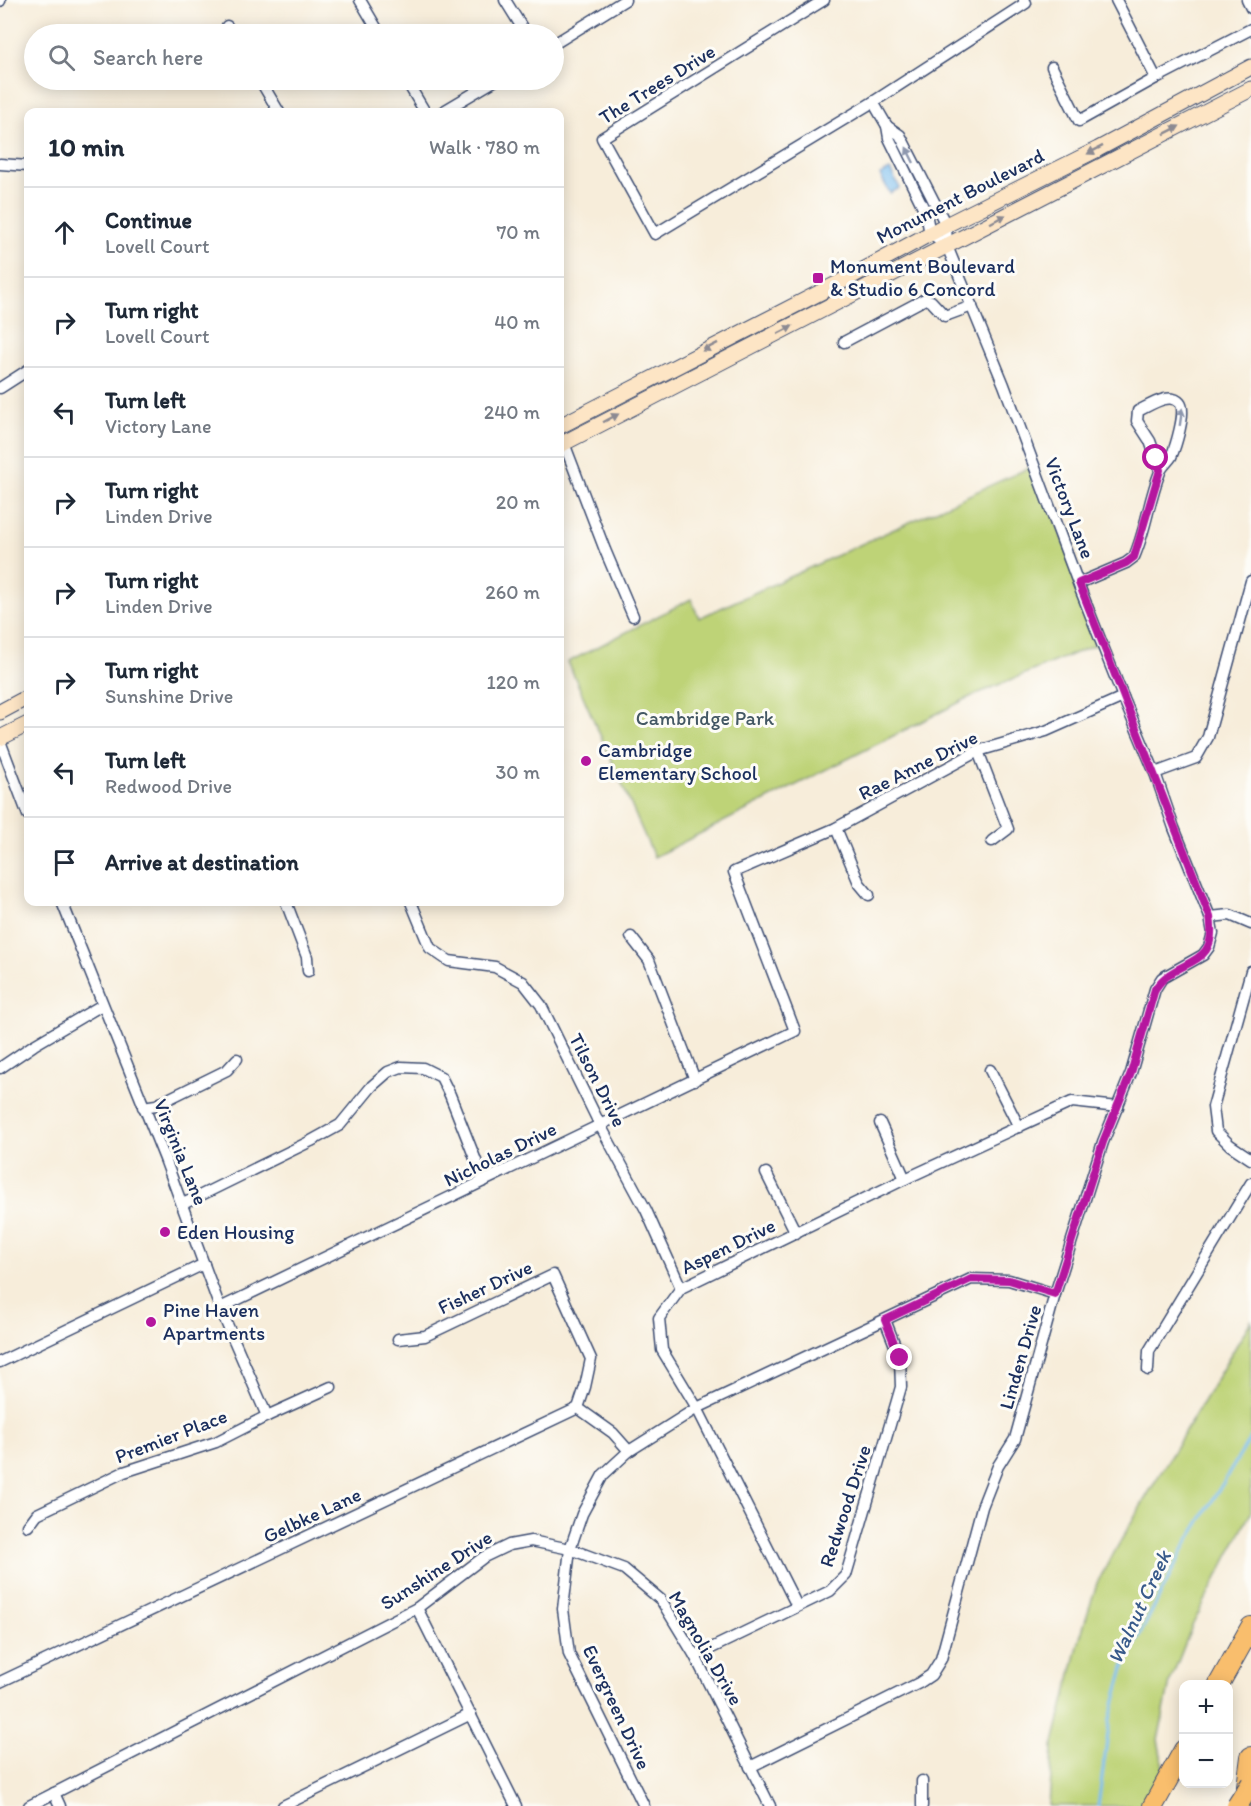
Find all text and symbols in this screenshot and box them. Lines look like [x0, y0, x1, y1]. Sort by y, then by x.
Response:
search box [24, 24, 564, 90]
street label: The Trees Drive [594, 39, 720, 129]
icon: search [45, 41, 78, 74]
text: Search here [93, 44, 203, 71]
one-way arrow [1163, 126, 1181, 136]
text: 10 min [48, 131, 124, 163]
text: Walk · 780 m [429, 135, 540, 159]
street label: Monument Boulevard [872, 143, 1048, 249]
one-way arrow [906, 146, 916, 164]
one-way arrow [1086, 146, 1103, 155]
text: Continue [105, 207, 192, 234]
one-way arrow [990, 214, 1007, 224]
icon: ahead [48, 216, 81, 249]
text: 70 m [496, 220, 540, 244]
text: Lovell Court [105, 234, 209, 258]
place label: Monument Boulevard & Studio 6 Concord [830, 254, 1015, 301]
marker: Monument Boulevard & Studio 6 Concord [811, 271, 825, 285]
text: Turn right [105, 297, 199, 324]
icon: right [48, 306, 81, 339]
text: 40 m [494, 310, 540, 334]
text: Lovell Court [105, 324, 209, 348]
one-way arrow [777, 325, 794, 335]
one-way arrow [702, 342, 719, 352]
text: Turn left [105, 387, 186, 414]
icon: left [48, 396, 81, 429]
text: 240 m [484, 400, 540, 424]
one-way arrow [1176, 407, 1186, 426]
one-way arrow [603, 413, 620, 423]
text: Victory Lane [105, 414, 211, 438]
route start [1142, 444, 1168, 470]
street label: Victory Lane [1040, 454, 1100, 562]
text: Turn right [105, 477, 199, 504]
icon: right [48, 486, 81, 519]
text: 20 m [496, 490, 540, 514]
text: Linden Drive [105, 504, 213, 528]
text: Turn right [105, 567, 199, 594]
icon: right [48, 576, 81, 609]
text: 260 m [485, 580, 540, 604]
text: Linden Drive [105, 594, 213, 618]
text: Turn right [105, 657, 199, 684]
icon: right [48, 666, 81, 699]
text: 120 m [487, 670, 540, 694]
text: Sunshine Drive [105, 684, 233, 708]
park label: Cambridge Park [636, 706, 775, 730]
street label: Rae Anne Drive [854, 725, 982, 805]
place label: Cambridge Elementary School [598, 738, 758, 785]
text: Turn left [105, 747, 186, 774]
marker: Cambridge Elementary School [579, 754, 593, 768]
icon: left [48, 756, 81, 789]
text: 30 m [495, 760, 540, 784]
text: Redwood Drive [105, 774, 232, 798]
icon: arrive [48, 846, 81, 879]
text: Arrive at destination [105, 849, 299, 876]
street label: Tilson Drive [564, 1029, 632, 1131]
street label: Virginia Lane [149, 1095, 213, 1209]
street label: Nicholas Drive [440, 1116, 560, 1192]
street label: Aspen Drive [677, 1213, 779, 1279]
place label: Eden Housing [177, 1220, 295, 1244]
marker: Eden Housing [158, 1225, 172, 1239]
street label: Fisher Drive [434, 1255, 536, 1319]
place label: Pine Haven Apartments [163, 1298, 265, 1345]
street label: Linden Drive [994, 1302, 1046, 1412]
marker: Pine Haven Apartments [144, 1315, 158, 1329]
route end [886, 1344, 912, 1370]
street label: Premier Place [111, 1404, 231, 1468]
street label: Redwood Drive [814, 1442, 876, 1570]
street label: Gelbke Lane [259, 1482, 365, 1548]
street label: Sunshine Drive [376, 1525, 496, 1615]
water label: Walnut Creek [1102, 1545, 1177, 1668]
street label: Magnolia Drive [664, 1587, 748, 1709]
street label: Evergreen Drive [578, 1641, 656, 1773]
map controls [1179, 1680, 1233, 1788]
button: + [1179, 1680, 1233, 1734]
button: − [1179, 1734, 1233, 1788]

